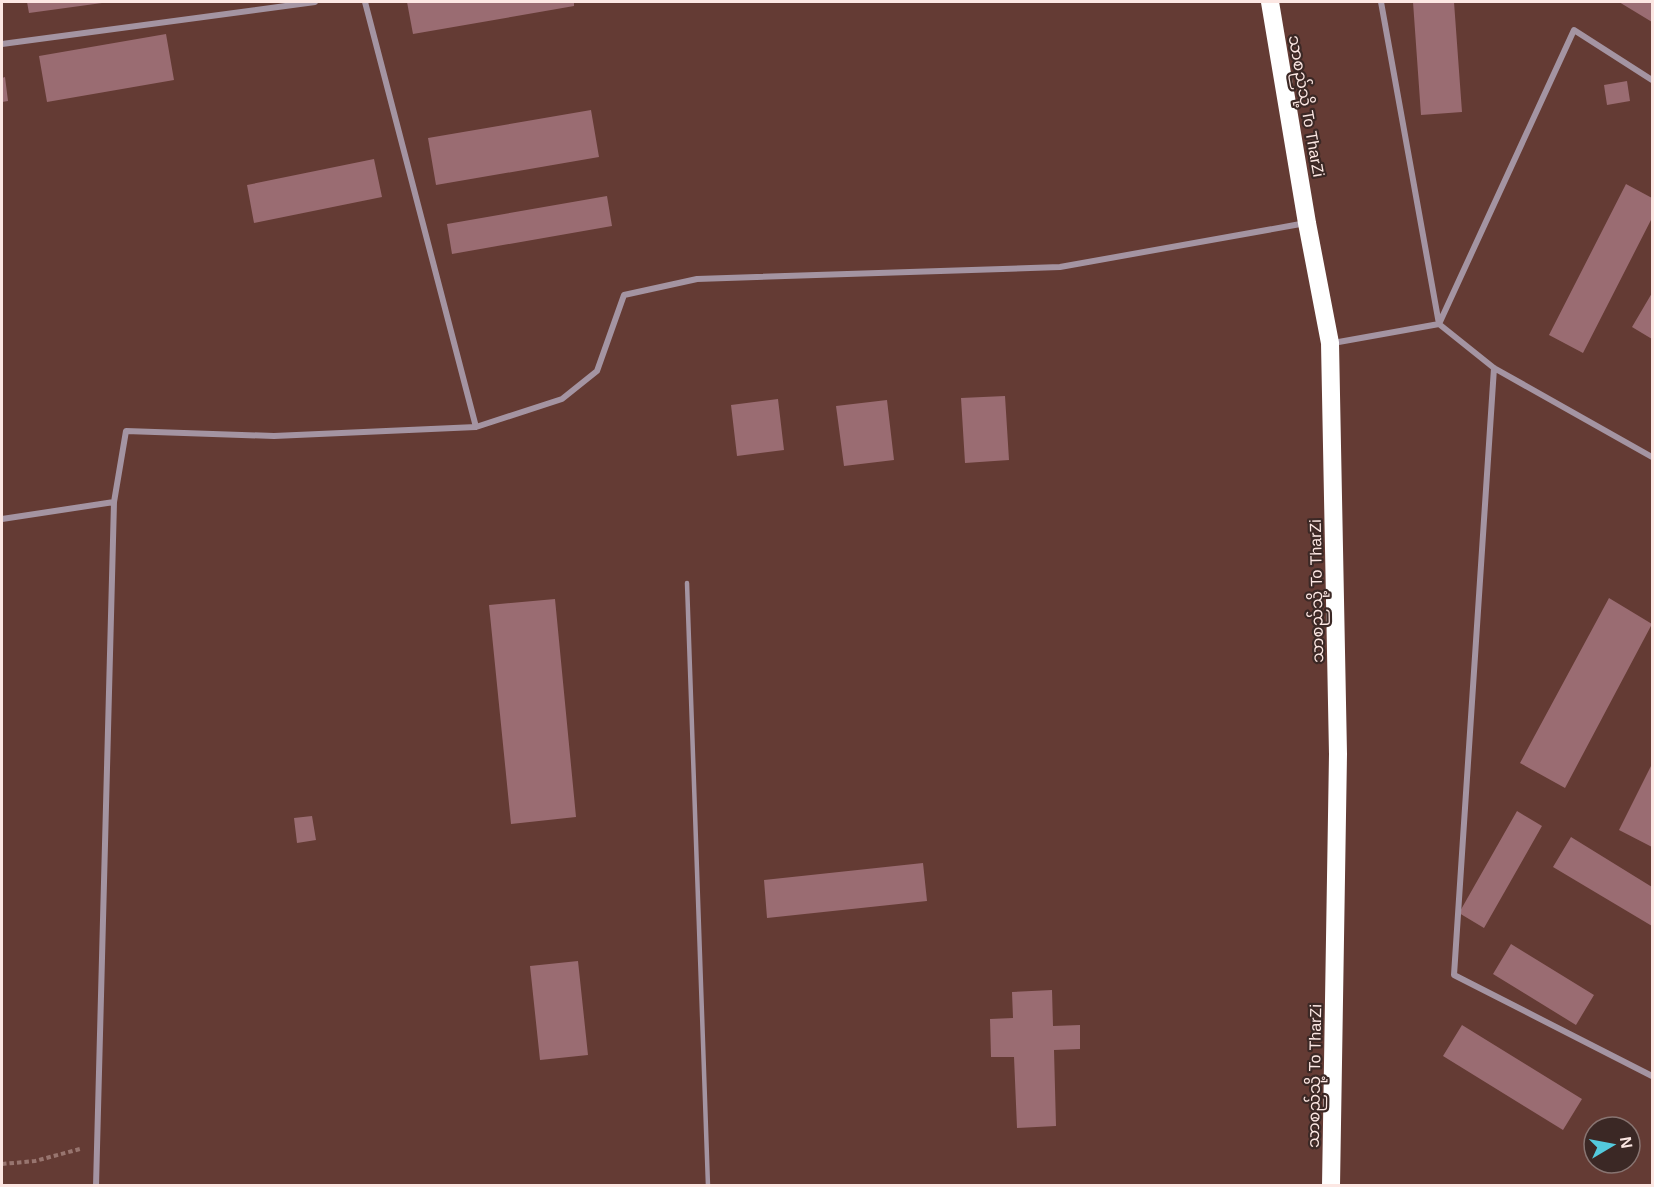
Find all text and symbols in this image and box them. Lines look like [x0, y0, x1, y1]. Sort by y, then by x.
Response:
street label: သာစည်သို့ To TharZi [1281, 33, 1330, 179]
street label: သာစည်သို့ To TharZi [1304, 519, 1331, 663]
street label: သာစည်သို့ To TharZi [1302, 1004, 1329, 1148]
north arrow [1582, 1115, 1642, 1175]
text: N [1617, 1135, 1636, 1150]

